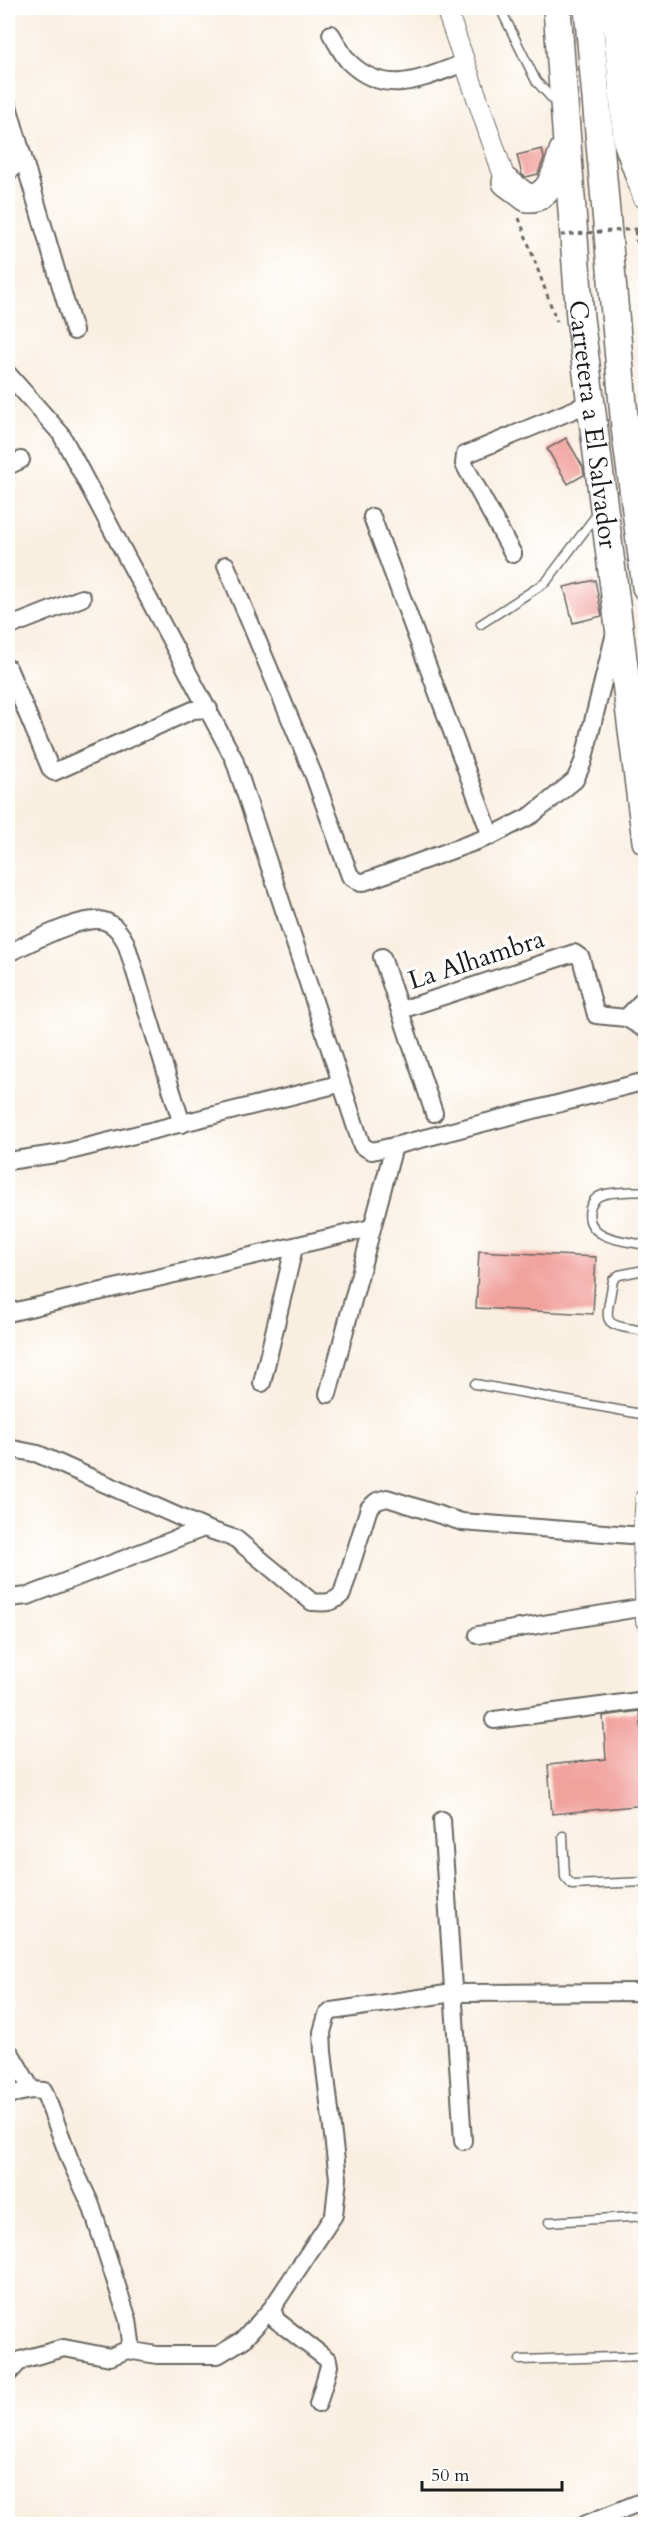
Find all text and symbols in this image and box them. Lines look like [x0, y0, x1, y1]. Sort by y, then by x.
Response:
street label: Carretera a El Salvador [561, 299, 626, 551]
street label: La Alhambra [404, 921, 549, 998]
scale bar [422, 2454, 562, 2492]
text: 50 m [431, 2463, 470, 2488]

